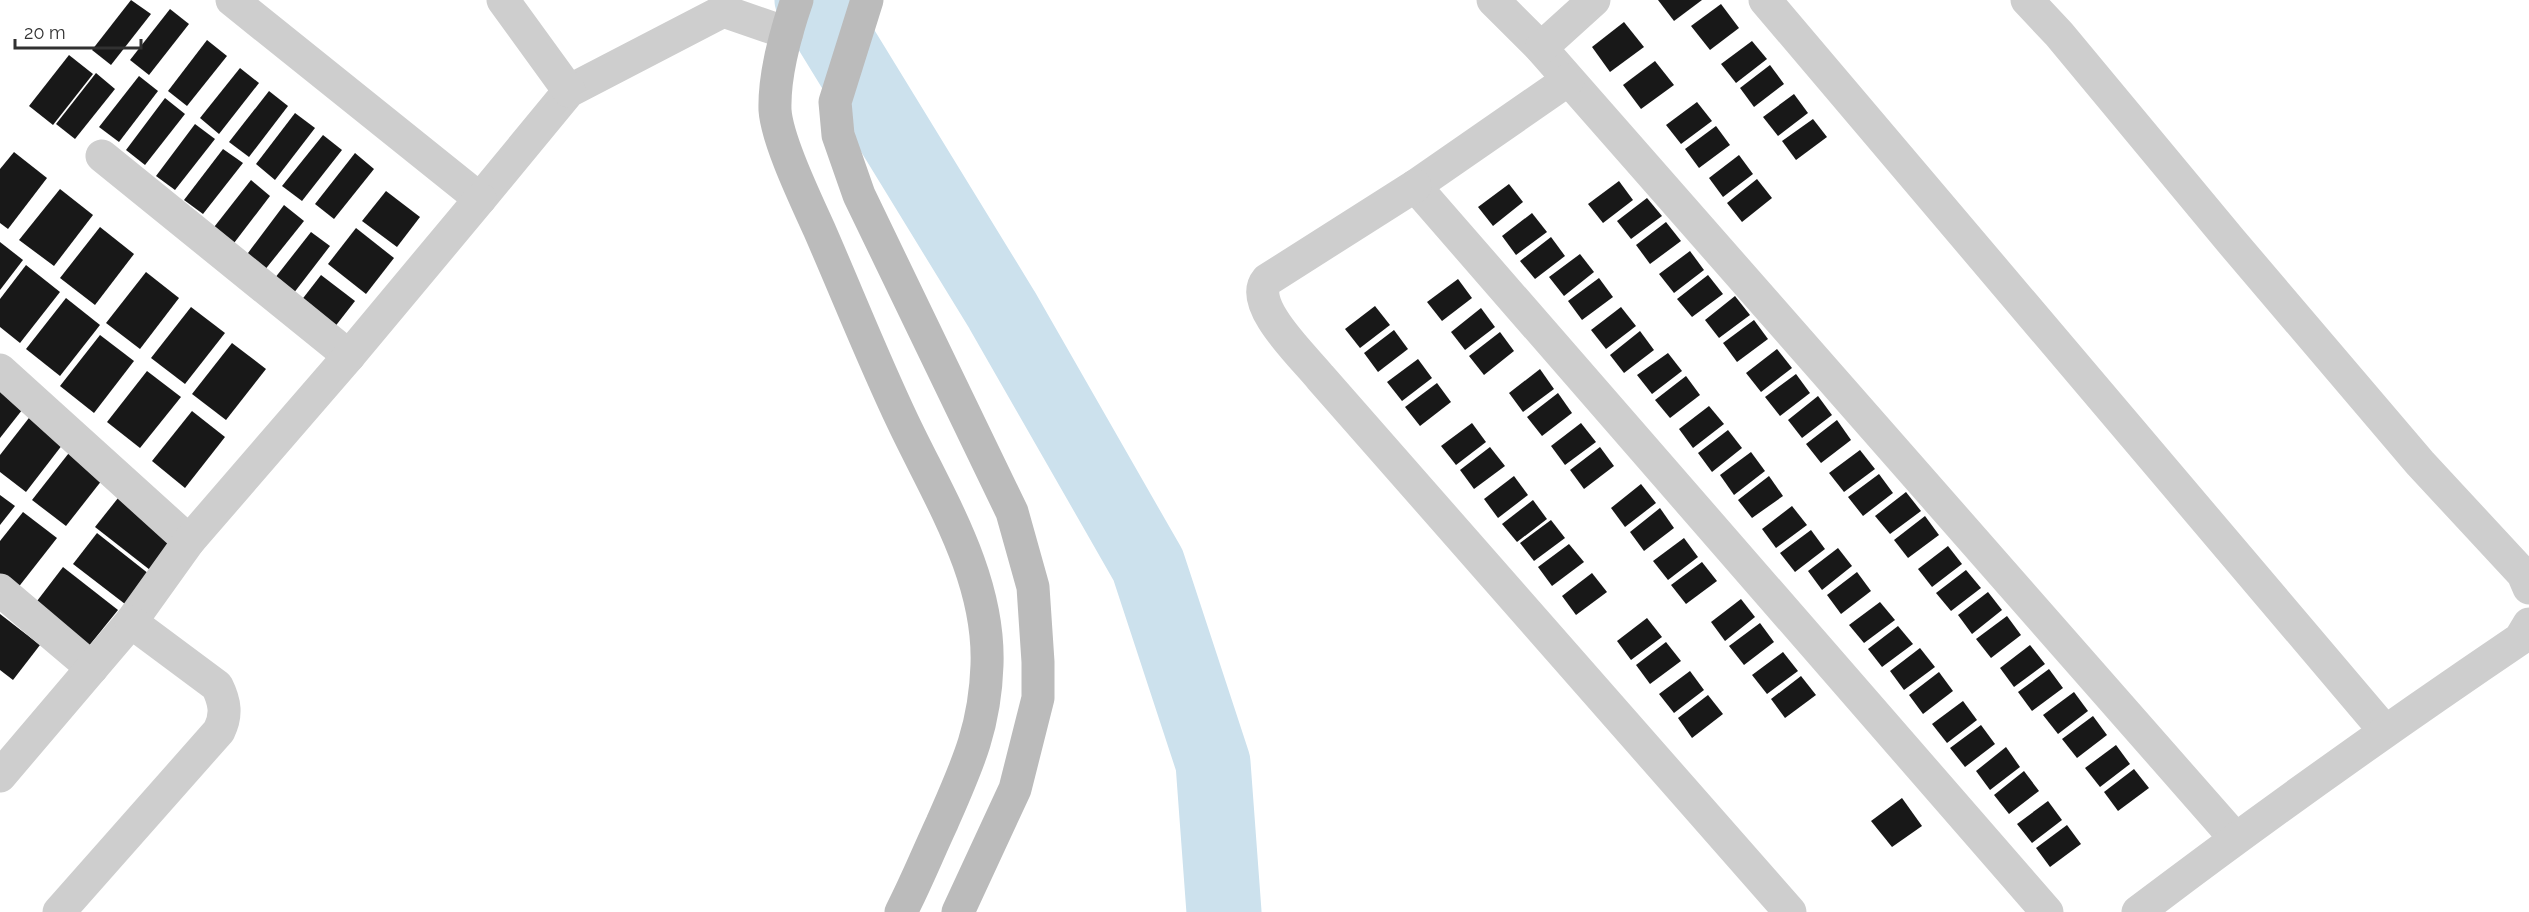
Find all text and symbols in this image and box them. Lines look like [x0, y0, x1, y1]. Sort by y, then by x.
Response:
scale bar [15, 12, 141, 50]
text: 20 m [24, 22, 66, 43]

